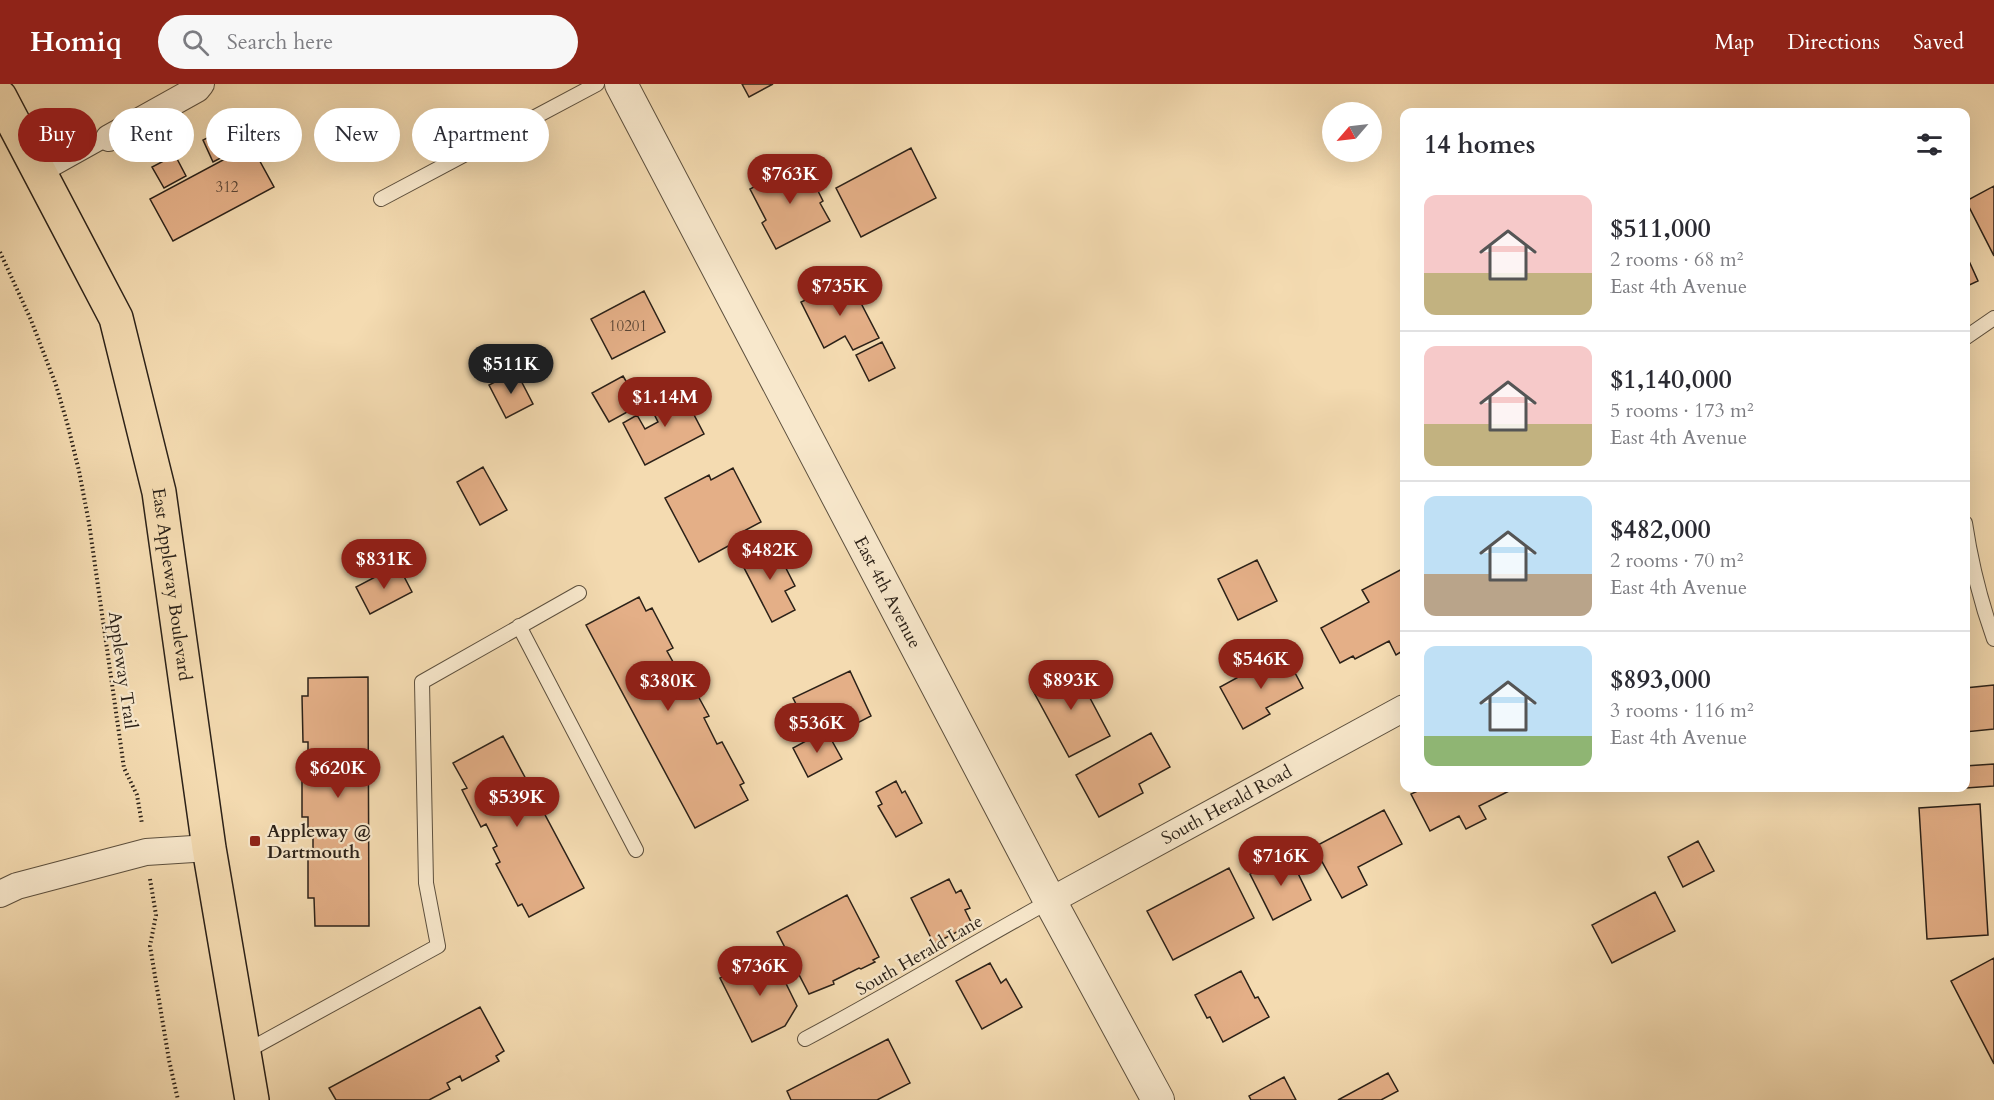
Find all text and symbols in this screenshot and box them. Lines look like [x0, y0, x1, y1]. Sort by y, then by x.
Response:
search box [158, 15, 578, 69]
text: Homiq [30, 23, 122, 61]
icon: search [179, 26, 212, 59]
text: Search here [227, 27, 333, 57]
text: Map [1714, 28, 1754, 57]
text: Directions [1787, 28, 1880, 57]
text: Saved [1913, 28, 1964, 57]
north arrow [1322, 102, 1382, 162]
map controls [1322, 102, 1382, 162]
chip: Buy [18, 108, 97, 162]
chip: Rent [109, 108, 194, 162]
chip: Filters [206, 108, 302, 162]
chip: New [314, 108, 400, 162]
chip: Apartment [412, 108, 549, 162]
text: 14 homes [1424, 127, 1535, 162]
icon: filters [1913, 128, 1946, 161]
pin: $763K [748, 154, 832, 205]
text: $763K [761, 160, 819, 187]
house number: 312 [215, 177, 239, 197]
text: $511,000 [1610, 211, 1711, 246]
icon: home [1472, 219, 1544, 291]
text: 2 rooms · 68 m² [1610, 246, 1743, 273]
pin: $735K [798, 266, 882, 317]
text: $735K [811, 272, 869, 299]
text: East 4th Avenue [1610, 273, 1747, 300]
house number: 10201 [609, 316, 647, 336]
pin: $511K [469, 344, 553, 395]
text: $511K [482, 350, 540, 377]
text: $1,140,000 [1610, 362, 1732, 397]
icon: home [1472, 370, 1544, 442]
pin: $1.14M [616, 377, 714, 428]
text: $1.14M [632, 383, 698, 410]
text: 5 rooms · 173 m² [1610, 397, 1754, 424]
text: East 4th Avenue [1610, 424, 1747, 451]
street label: East Appleway Boulevard [146, 486, 197, 683]
text: $482,000 [1610, 512, 1711, 547]
icon: home [1472, 520, 1544, 592]
pin: $482K [728, 530, 812, 581]
street label: East 4th Avenue [848, 532, 927, 653]
text: $482K [741, 536, 799, 563]
pin: $831K [342, 539, 426, 590]
text: $831K [355, 545, 413, 572]
text: 2 rooms · 70 m² [1610, 547, 1743, 574]
text: East 4th Avenue [1610, 574, 1747, 601]
street label: Appleway Trail [102, 610, 143, 731]
pin: $546K [1219, 639, 1303, 690]
text: $546K [1232, 645, 1290, 672]
pin: $893K [1029, 660, 1113, 711]
pin: $380K [626, 661, 710, 712]
text: $893,000 [1610, 662, 1711, 697]
text: $893K [1042, 666, 1100, 693]
text: $380K [639, 667, 697, 694]
icon: home [1472, 670, 1544, 742]
text: 3 rooms · 116 m² [1610, 697, 1754, 724]
pin: $536K [775, 703, 859, 754]
text: $536K [788, 709, 846, 736]
text: East 4th Avenue [1610, 724, 1747, 751]
pin: $620K [296, 748, 380, 799]
text: $620K [309, 754, 367, 781]
street label: South Herald Road [1157, 759, 1297, 851]
pin: $539K [475, 777, 559, 828]
text: $539K [488, 783, 546, 810]
place label: Appleway @ Dartmouth [267, 819, 371, 865]
marker: Appleway @ Dartmouth [248, 834, 262, 848]
pin: $716K [1239, 836, 1323, 887]
text: $716K [1252, 842, 1310, 869]
street label: South Herald Lane [851, 909, 987, 1002]
pin: $736K [718, 946, 802, 997]
text: $736K [731, 952, 789, 979]

